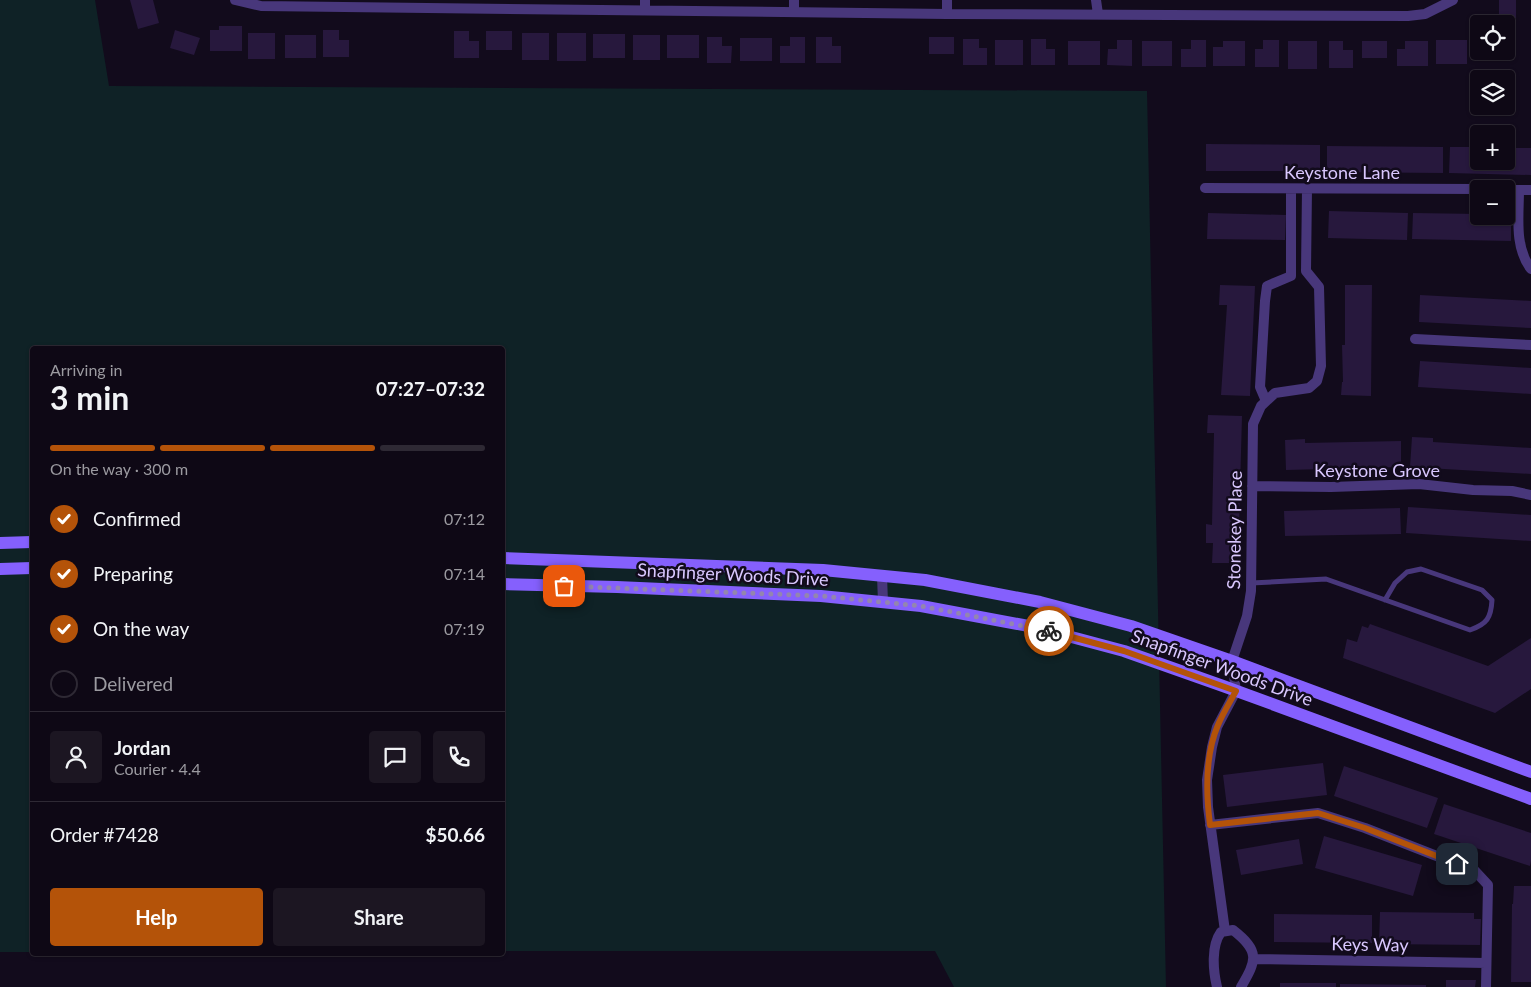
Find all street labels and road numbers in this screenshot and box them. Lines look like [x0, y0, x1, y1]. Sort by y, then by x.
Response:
street label: Keystone Lane [1284, 161, 1400, 183]
street label: Keystone Grove [1314, 459, 1440, 481]
street label: Stonekey Place [1222, 470, 1246, 590]
street label: Snapfinger Woods Drive [637, 558, 829, 590]
street label: Snapfinger Woods Drive [1129, 624, 1316, 710]
street label: Keys Way [1331, 932, 1410, 956]

